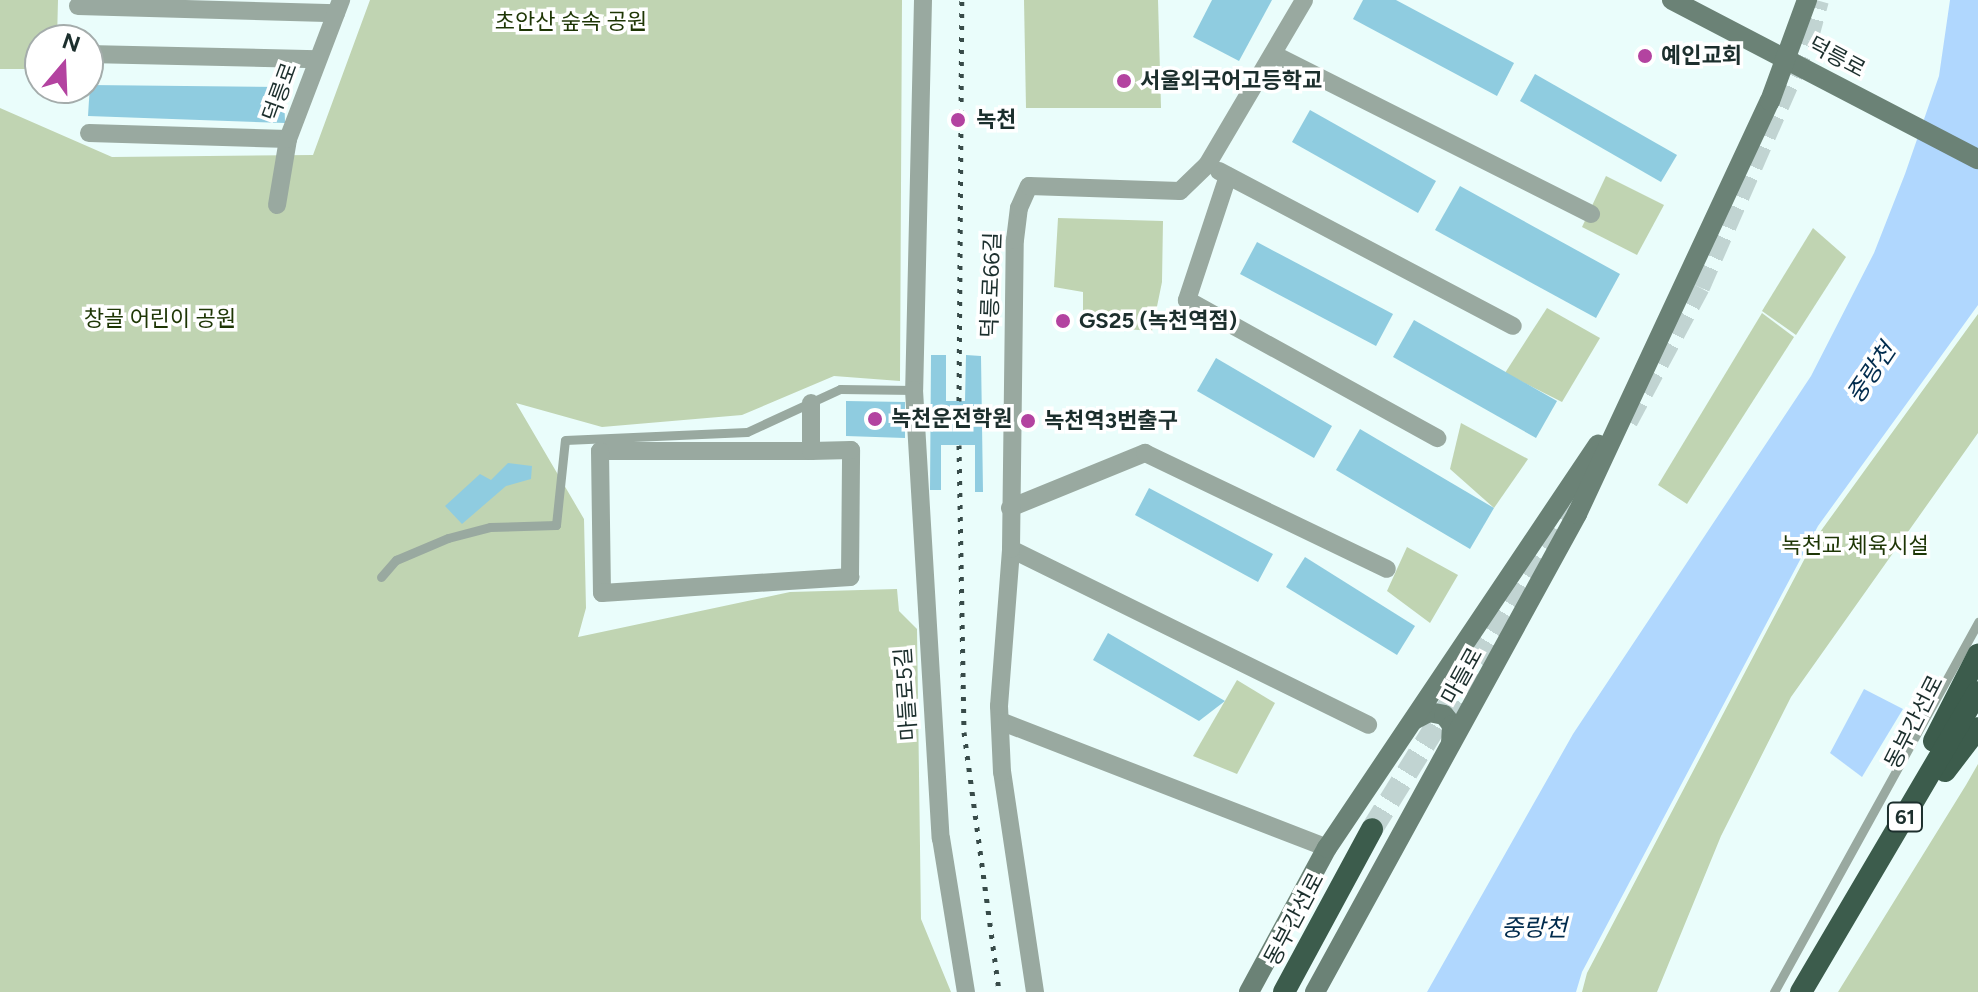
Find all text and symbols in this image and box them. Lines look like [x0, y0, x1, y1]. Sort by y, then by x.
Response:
park label: 초안산 숲속 공원 [495, 9, 647, 35]
north arrow [24, 24, 104, 104]
text: N [59, 27, 84, 58]
street label: 덕릉로 [1804, 31, 1870, 83]
place label: 예인교회 [1661, 43, 1742, 69]
marker: 예인교회 [1636, 47, 1654, 65]
street label: 덕릉로 [257, 59, 303, 125]
place label: 서울외국어고등학교 [1140, 68, 1322, 94]
marker: 서울외국어고등학교 [1115, 72, 1133, 90]
place label: 녹천 [976, 107, 1016, 133]
marker: 녹천 [947, 109, 969, 131]
street label: 덕릉로66길 [976, 232, 1006, 338]
park label: 창골 어린이 공원 [84, 306, 236, 332]
place label: GS25 (녹천역점) [1079, 308, 1237, 334]
marker: GS25 (녹천역점) [1054, 312, 1072, 330]
water label: 중랑천 [1841, 337, 1901, 409]
place label: 녹천운전학원 [891, 406, 1012, 432]
place label: 녹천역3번출구 [1044, 408, 1178, 434]
marker: 녹천운전학원 [866, 410, 884, 428]
marker: 녹천역3번출구 [1019, 412, 1037, 430]
park label: 녹천교 체육시설 [1781, 533, 1929, 559]
street label: 마들로 [1436, 643, 1488, 709]
street label: 마들로5길 [890, 646, 922, 742]
street label: 동부간선로 [1879, 671, 1949, 773]
road number: 61 [1885, 801, 1925, 833]
street label: 동부간선로 [1259, 868, 1329, 970]
water label: 중랑천 [1501, 914, 1567, 942]

